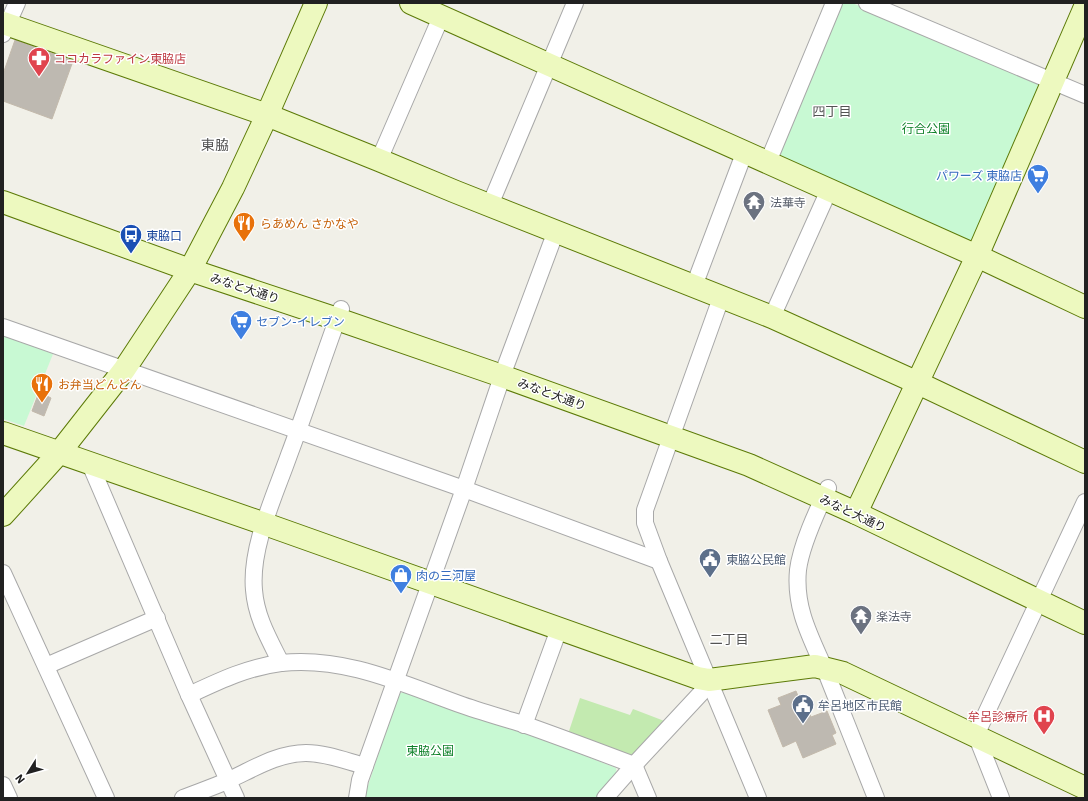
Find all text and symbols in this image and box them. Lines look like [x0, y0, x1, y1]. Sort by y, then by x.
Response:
pharmacy icon: ココカラファイン東脇店 [26, 45, 52, 78]
place label: ココカラファイン東脇店 [54, 51, 186, 66]
district label: 四丁目 [812, 103, 852, 120]
park label: 行合公園 [902, 121, 950, 136]
district label: 東脇 [201, 136, 229, 154]
supermarket icon: パワーズ 東脇店 [1025, 162, 1051, 195]
place label: パワーズ 東脇店 [936, 168, 1022, 183]
temple icon: 法華寺 [741, 189, 767, 222]
place label: 法華寺 [770, 195, 806, 210]
restaurant icon: らあめん さかなや [231, 210, 257, 243]
place label: らあめん さかなや [260, 216, 359, 231]
bus stop icon: 東脇口 [118, 222, 144, 255]
place label: 東脇口 [146, 228, 182, 243]
street label: みなと大通り [208, 270, 282, 306]
supermarket icon: セブン-イレブン [228, 308, 254, 341]
place label: セブン-イレブン [256, 314, 345, 329]
restaurant icon: お弁当どんどん [29, 371, 55, 404]
street label: みなと大通り [516, 375, 588, 413]
place label: お弁当どんどん [58, 377, 142, 392]
street label: みなと大通り [817, 491, 889, 535]
public building icon: 東脇公民館 [697, 546, 723, 579]
place label: 東脇公民館 [726, 552, 786, 567]
shop icon: 肉の三河屋 [388, 562, 414, 595]
place label: 肉の三河屋 [416, 568, 476, 583]
temple icon: 楽法寺 [848, 603, 874, 636]
place label: 楽法寺 [876, 609, 912, 624]
district label: 二丁目 [709, 631, 749, 648]
public building icon: 牟呂地区市民館 [790, 692, 816, 725]
place label: 牟呂地区市民館 [818, 698, 902, 713]
hospital icon: 牟呂診療所 [1031, 703, 1057, 736]
place label: 牟呂診療所 [968, 709, 1028, 724]
park label: 東脇公園 [406, 743, 454, 758]
north arrow [8, 753, 48, 793]
text: N [12, 772, 28, 786]

